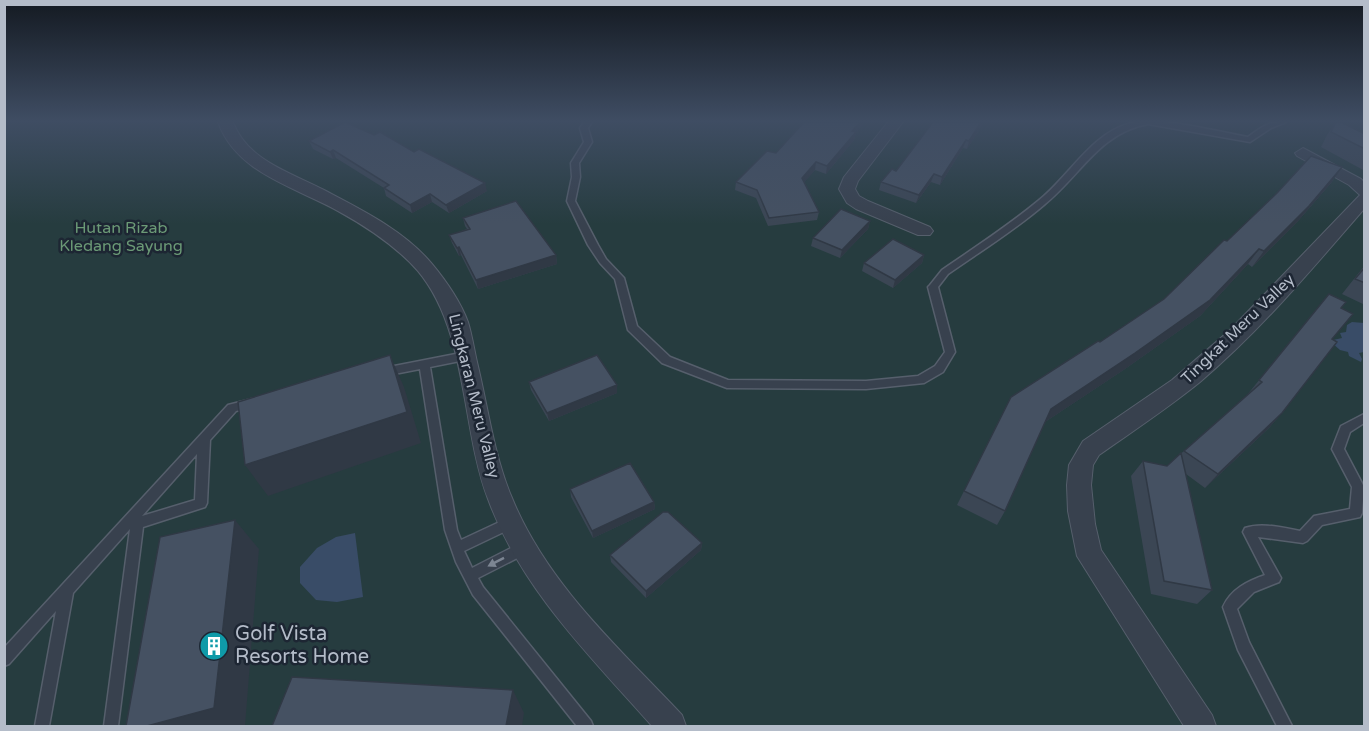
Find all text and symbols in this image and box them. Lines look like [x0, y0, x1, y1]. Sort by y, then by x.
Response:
park label: Hutan Rizab Kledang Sayung [59, 218, 183, 256]
street label: Tingkat Meru Valley [1177, 269, 1299, 388]
street label: Lingkaran Meru Valley [444, 312, 504, 481]
one-way arrow [487, 557, 505, 567]
place label: Golf Vista Resorts Home [235, 622, 369, 669]
building icon: Golf Vista Resorts Home [198, 630, 230, 662]

